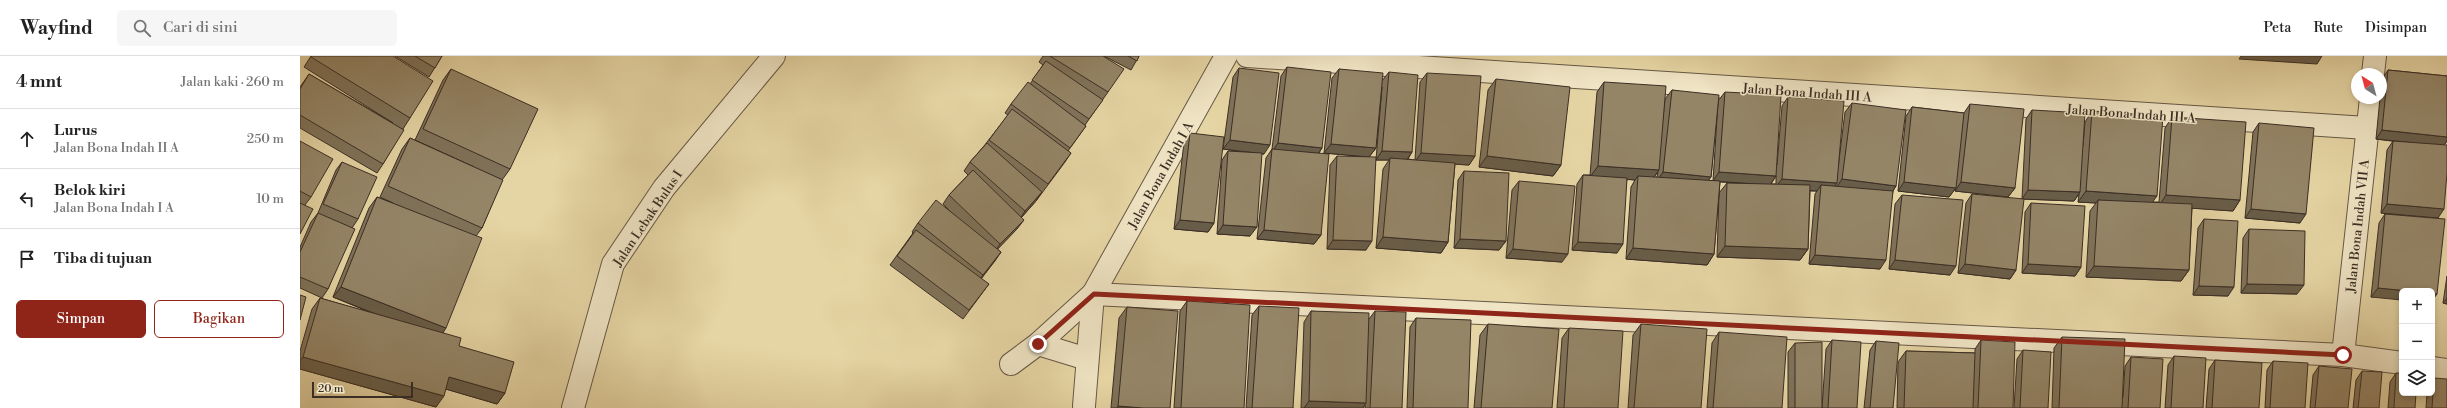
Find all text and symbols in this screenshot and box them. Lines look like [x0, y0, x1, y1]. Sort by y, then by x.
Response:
search box [117, 10, 397, 46]
text: Wayfind [20, 16, 93, 40]
icon: search [131, 17, 153, 39]
text: Cari di sini [163, 18, 238, 37]
text: Peta [2263, 19, 2291, 37]
text: Rute [2313, 19, 2343, 37]
text: Disimpan [2365, 19, 2427, 37]
north arrow [2351, 68, 2387, 104]
text: 4 mnt [16, 71, 62, 93]
text: Jalan kaki · 260 m [181, 74, 284, 90]
street label: Jalan Bona Indah III A [1741, 80, 1873, 106]
street label: Jalan Bona Indah III A [2065, 101, 2197, 127]
street label: Jalan Bona Indah I A [1124, 118, 1197, 233]
text: Lurus [54, 121, 97, 140]
icon: ahead [16, 128, 38, 150]
text: 250 m [247, 131, 284, 147]
text: Jalan Bona Indah II A [54, 140, 179, 156]
street label: Jalan Bona Indah VII A [2343, 157, 2373, 295]
street label: Jalan Lebak Bulus I [609, 167, 686, 271]
text: Belok kiri [54, 181, 125, 200]
icon: left [16, 188, 38, 210]
text: 10 m [256, 191, 284, 207]
text: Jalan Bona Indah I A [54, 200, 174, 216]
icon: arrive [16, 248, 38, 270]
text: Tiba di tujuan [54, 249, 152, 268]
map controls [2399, 288, 2435, 396]
button: + [2399, 288, 2435, 324]
button: Simpan [16, 300, 146, 338]
button: Bagikan [154, 300, 284, 338]
button: − [2399, 324, 2435, 360]
route end [1029, 335, 1047, 353]
route start [2334, 346, 2352, 364]
button: layers [2399, 360, 2435, 396]
scale bar [312, 380, 413, 399]
text: 20 m [318, 382, 343, 396]

